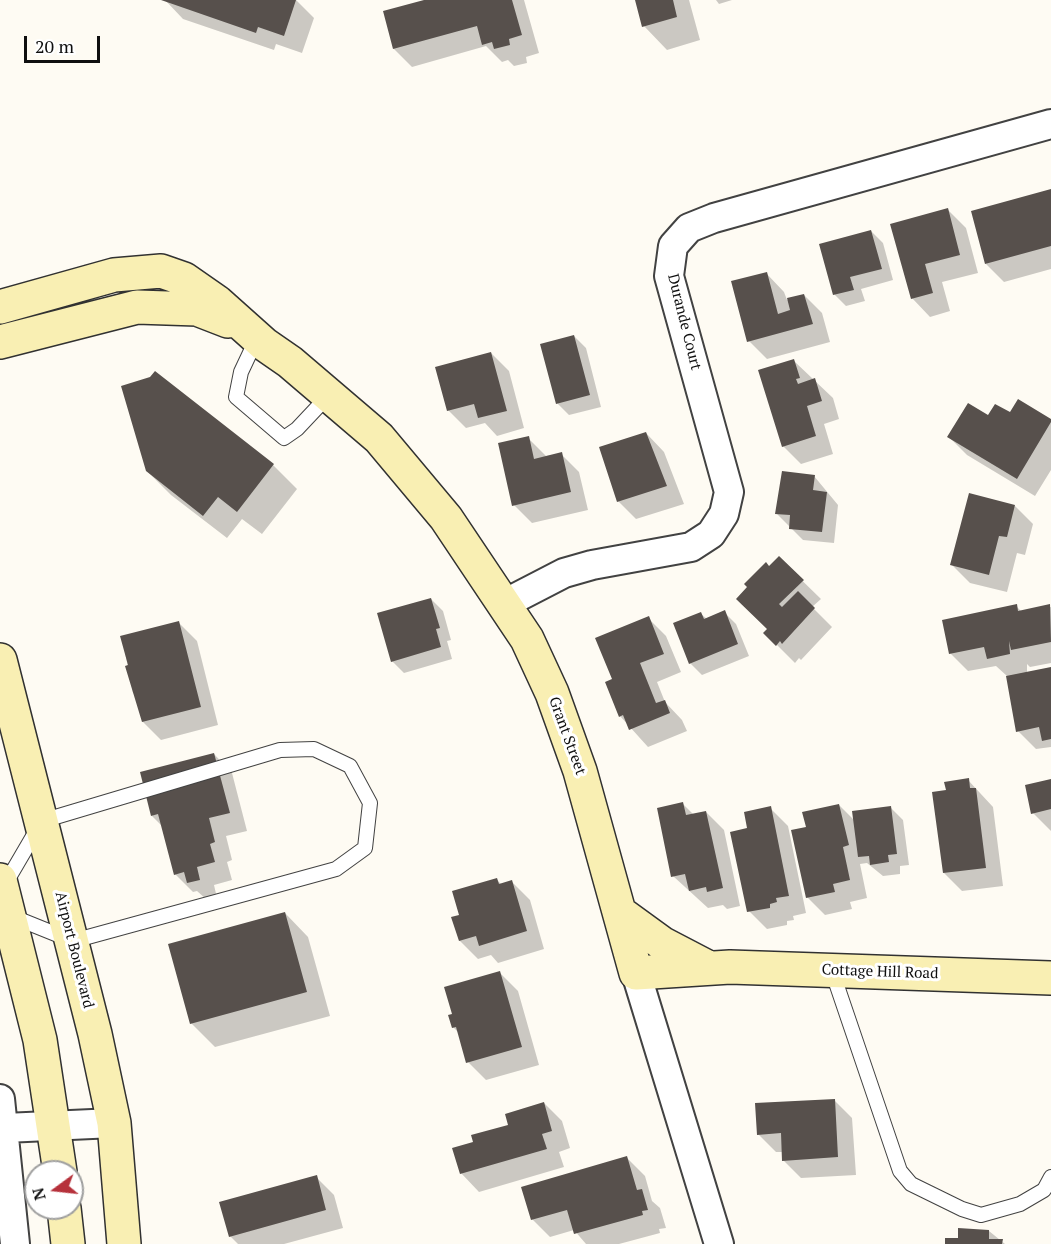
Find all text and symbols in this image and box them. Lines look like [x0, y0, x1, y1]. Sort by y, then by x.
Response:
scale bar [27, 24, 104, 62]
text: 20 m [35, 34, 74, 58]
street label: Durande Court [663, 272, 705, 372]
street label: Grant Street [545, 694, 589, 778]
street label: Airport Boulevard [51, 890, 97, 1010]
street label: Cottage Hill Road [821, 961, 939, 983]
north arrow [24, 1160, 84, 1220]
text: N [26, 1185, 51, 1203]

